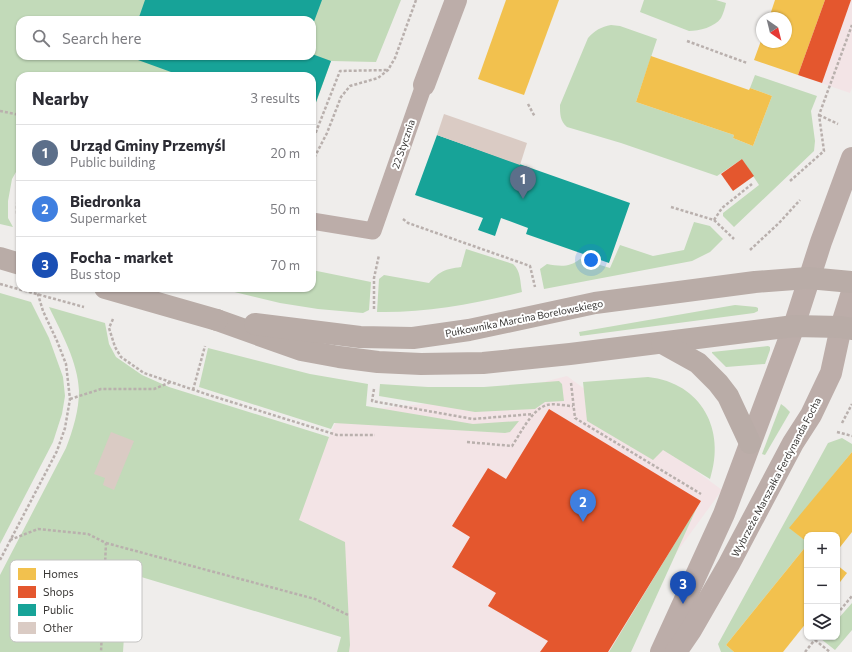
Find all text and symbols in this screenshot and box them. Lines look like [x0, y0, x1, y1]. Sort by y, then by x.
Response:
north arrow [756, 12, 792, 48]
search box [16, 16, 316, 60]
icon: search [30, 27, 52, 49]
text: Search here [62, 29, 141, 47]
text: Nearby [32, 88, 89, 109]
text: 3 results [251, 90, 300, 106]
street label: 22 Stycznia [389, 118, 417, 170]
text: Urząd Gminy Przemyśl [70, 136, 226, 154]
text: 1 [42, 145, 48, 161]
text: 20 m [271, 145, 300, 161]
text: Public building [70, 154, 156, 170]
pin: 1 [510, 166, 536, 199]
text: Biedronka [70, 192, 141, 210]
text: 2 [41, 201, 49, 217]
text: 50 m [270, 201, 300, 217]
text: Supermarket [70, 210, 147, 226]
text: Focha - market [70, 248, 173, 266]
your location [581, 250, 601, 270]
text: 3 [41, 257, 49, 273]
text: 70 m [271, 257, 300, 273]
text: Bus stop [70, 266, 121, 282]
street label: Pułkownika Marcina Borelowskiego [444, 297, 604, 339]
street label: Wybrzeże Marszałka Ferdynanda Focha [729, 395, 823, 559]
pin: 2 [570, 489, 596, 522]
map controls [804, 532, 840, 640]
button: + [804, 532, 840, 568]
legend [10, 560, 142, 642]
text: Homes [43, 567, 78, 580]
button: − [804, 568, 840, 604]
pin: 3 [670, 571, 696, 604]
text: Shops [43, 585, 74, 598]
text: Public [43, 603, 74, 616]
button: layers [804, 604, 840, 640]
text: Other [43, 621, 74, 634]

